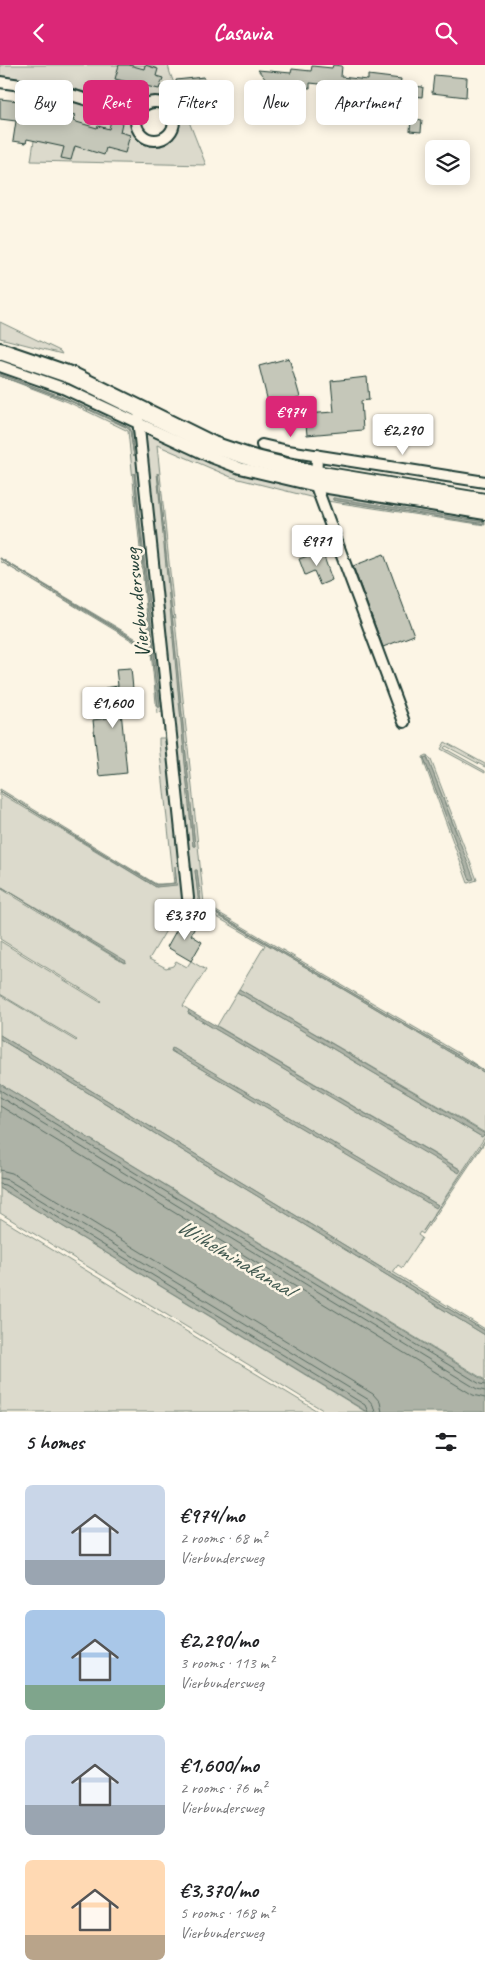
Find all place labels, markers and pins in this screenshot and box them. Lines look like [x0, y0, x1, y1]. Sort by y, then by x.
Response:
pin: €974 [261, 395, 321, 438]
pin: €2,290 [362, 413, 444, 456]
pin: €971 [287, 525, 347, 567]
pin: €1,600 [72, 687, 154, 729]
pin: €3,370 [144, 899, 226, 941]

